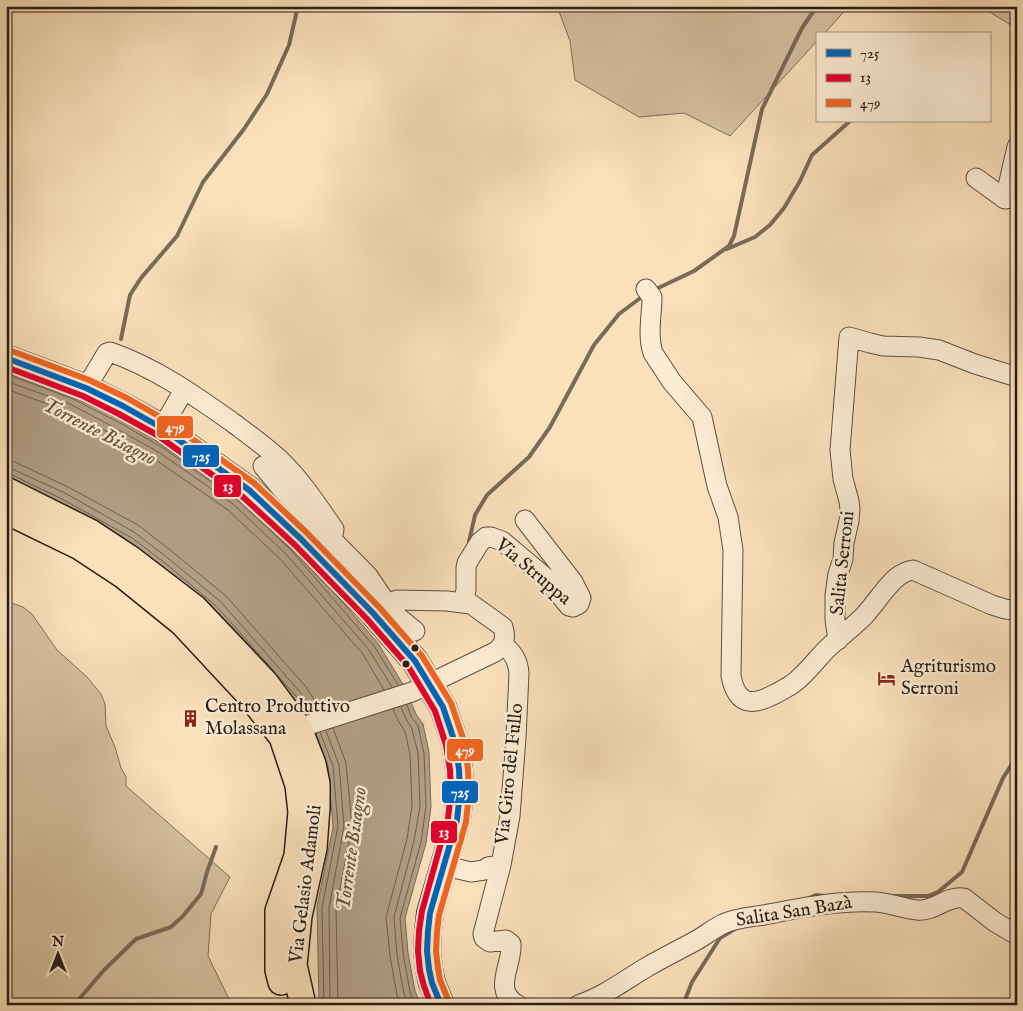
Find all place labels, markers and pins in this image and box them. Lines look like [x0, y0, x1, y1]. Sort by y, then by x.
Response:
unlabelled marker [410, 643, 420, 653]
place label: Agriturismo Serroni [900, 655, 996, 701]
unlabelled marker [401, 659, 411, 669]
hotel icon: Agriturismo Serroni [877, 668, 897, 688]
place label: Centro Produttivo Molassana [205, 695, 350, 741]
building icon: Centro Produttivo Molassana [181, 708, 201, 728]

